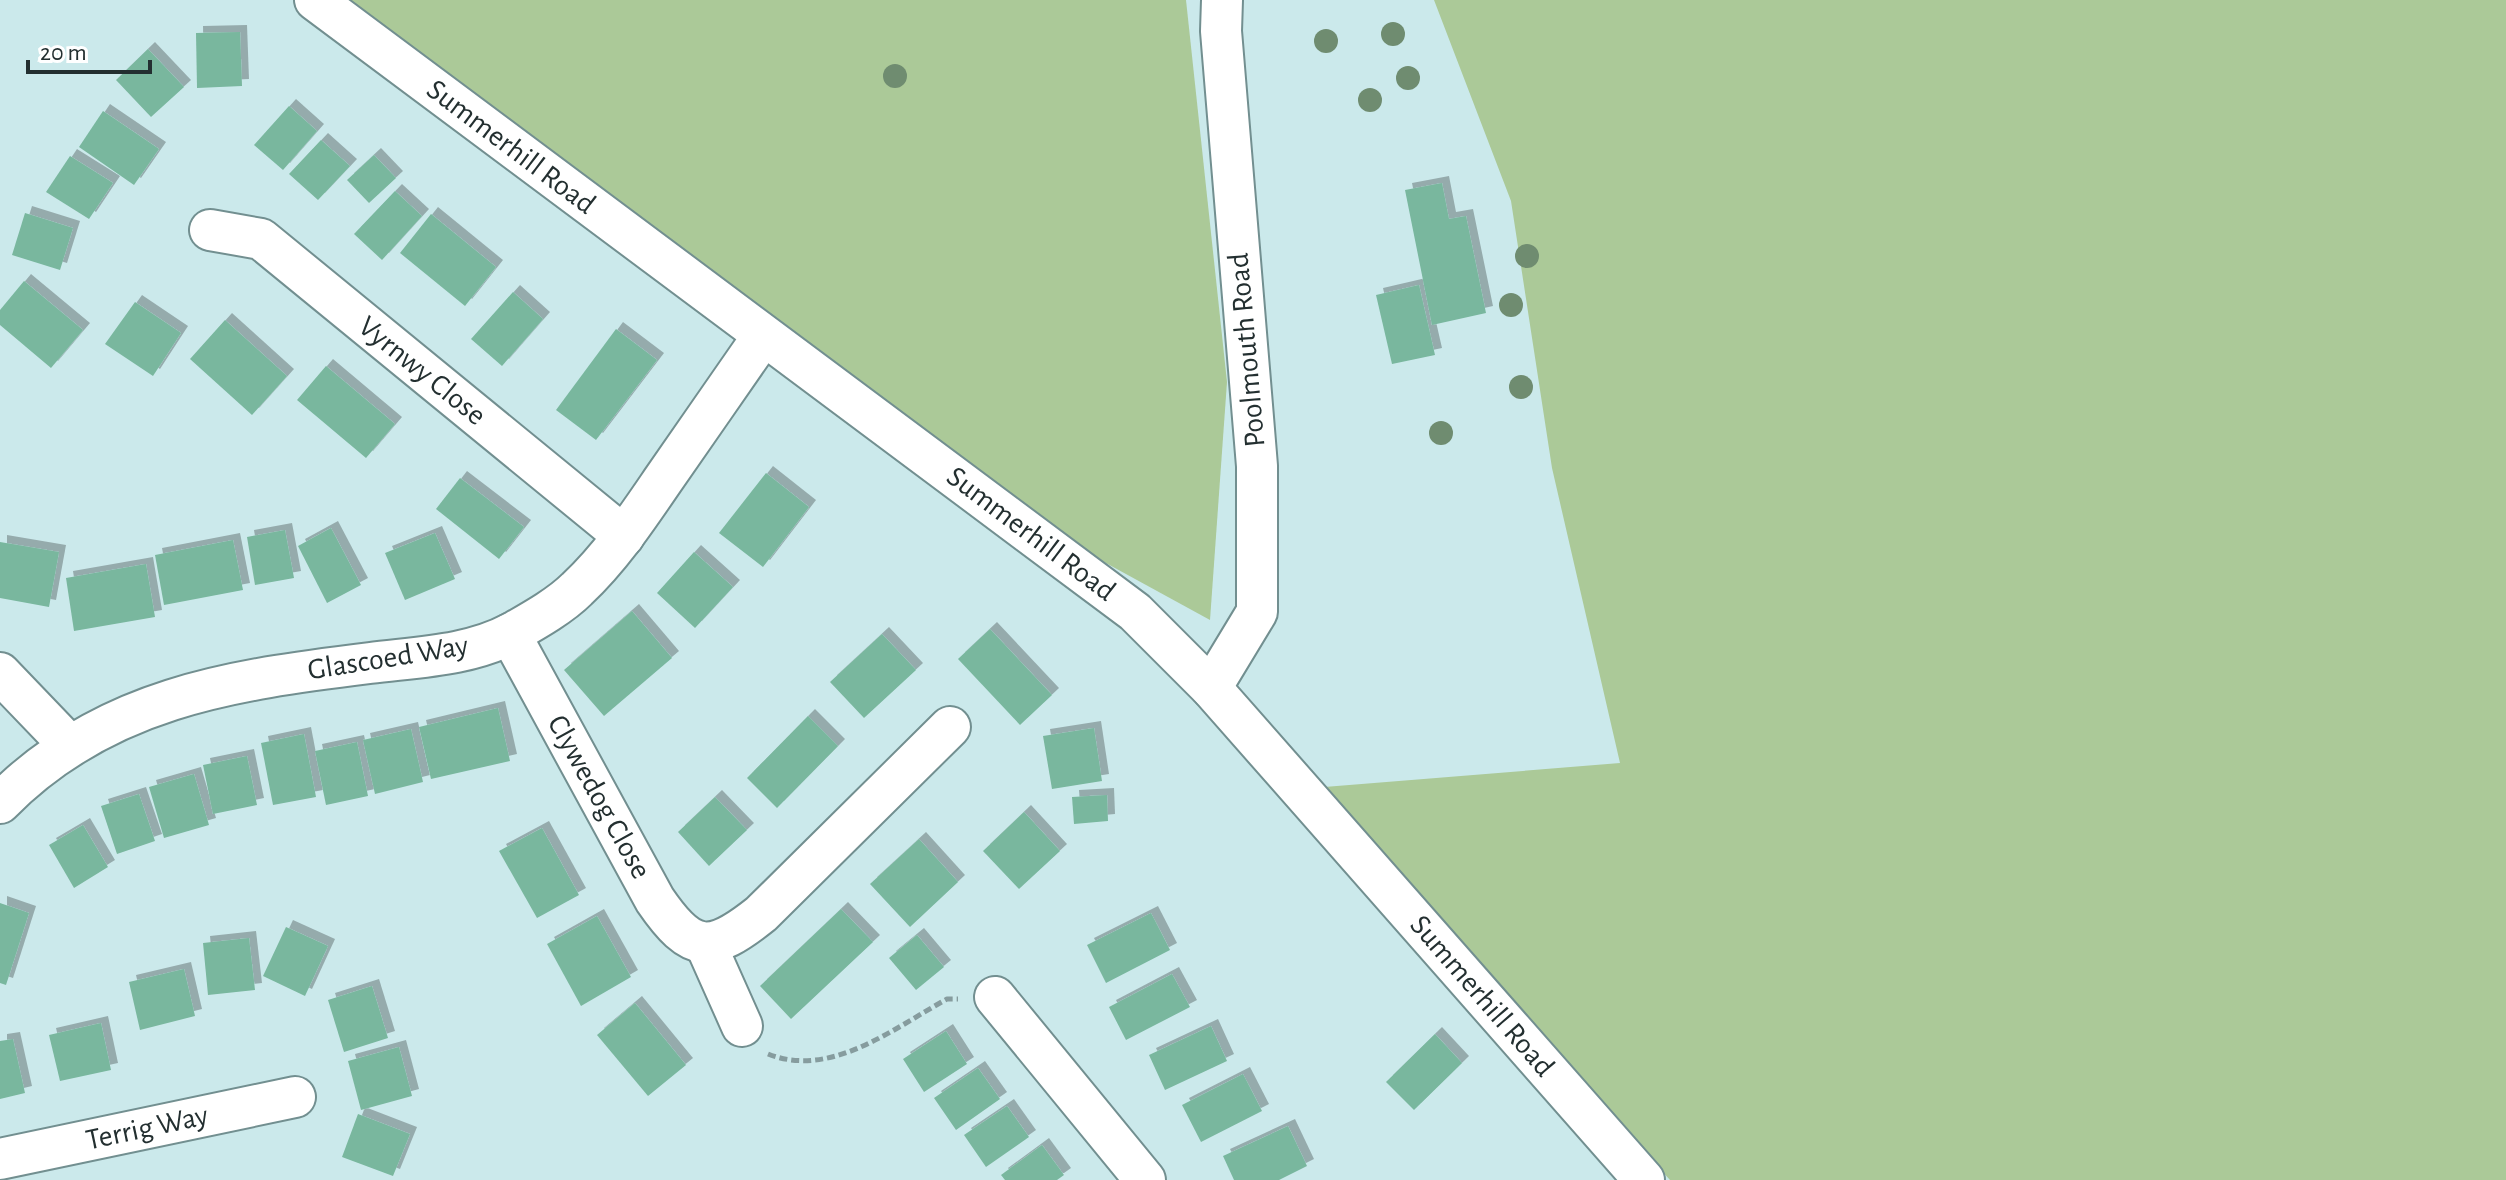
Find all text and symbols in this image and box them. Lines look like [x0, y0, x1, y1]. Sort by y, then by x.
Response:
scale bar [28, 24, 150, 74]
text: 20 m [40, 41, 87, 65]
street label: Summerhill Road [421, 74, 601, 220]
street label: Poolmouth Road [1224, 252, 1270, 448]
street label: Vyrnwy Close [353, 311, 491, 431]
street label: Summerhill Road [941, 461, 1121, 607]
street label: Glascoed Way [306, 630, 471, 685]
street label: Clywedog Close [542, 710, 656, 884]
street label: Summerhill Road [1404, 910, 1560, 1082]
street label: Terrig Way [83, 1100, 211, 1156]

